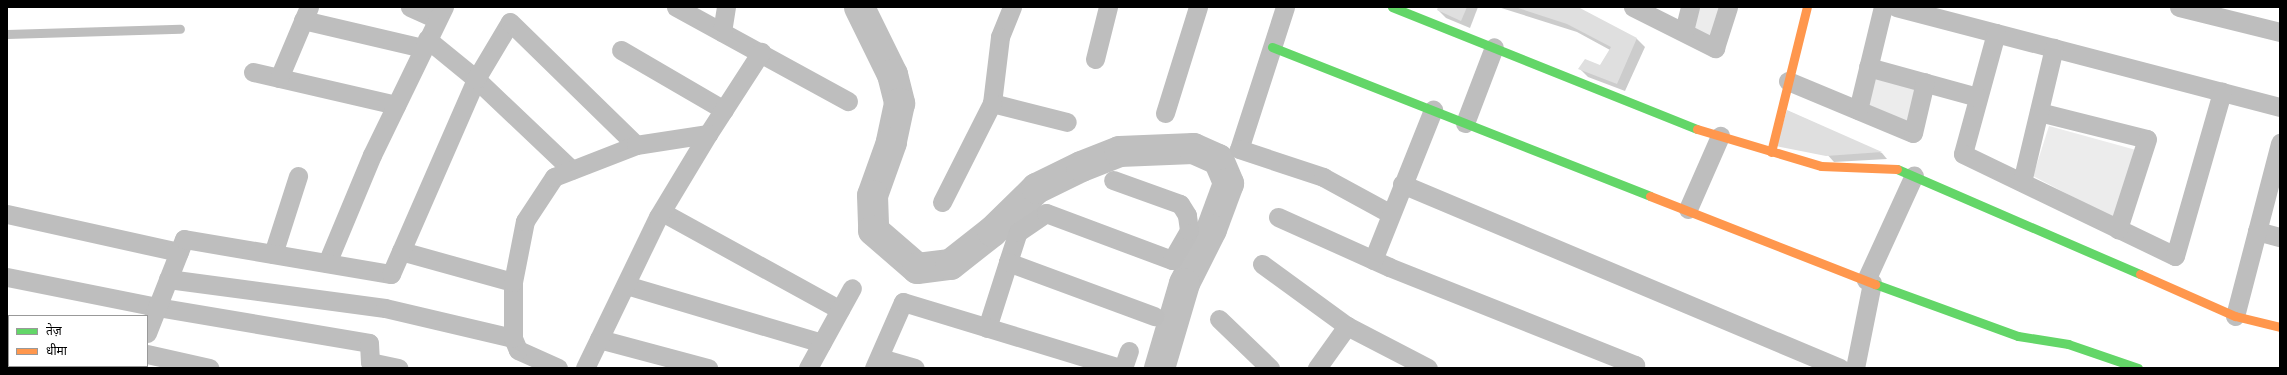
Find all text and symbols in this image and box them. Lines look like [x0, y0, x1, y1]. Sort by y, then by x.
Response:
legend [8, 315, 148, 367]
text: तेज़ [46, 322, 62, 340]
text: धीमा [46, 342, 67, 360]

